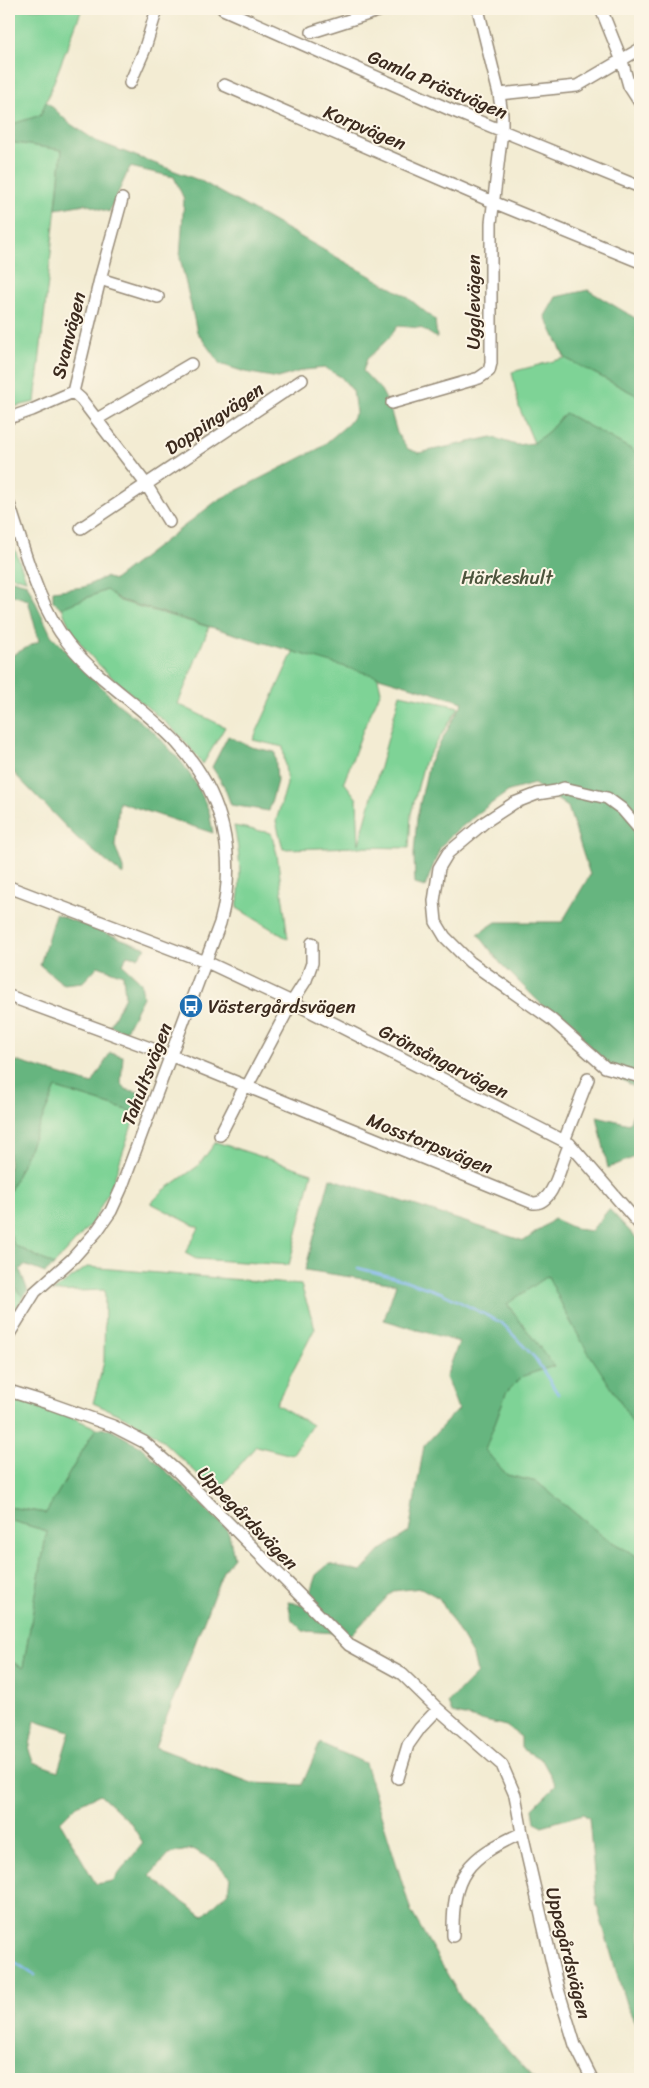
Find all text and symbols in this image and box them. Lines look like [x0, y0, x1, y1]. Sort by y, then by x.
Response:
street label: Gamla Prästvägen [363, 40, 513, 129]
street label: Korpvägen [318, 95, 411, 160]
street label: Ugglevägen [457, 254, 490, 350]
street label: Svanvägen [42, 288, 95, 382]
street label: Doppingvägen [158, 373, 271, 464]
park label: Härkeshult [461, 561, 554, 594]
place label: Västergårdsvägen [208, 990, 356, 1023]
bus stop icon: Västergårdsvägen [178, 993, 204, 1019]
street label: Grönsångarvägen [373, 1014, 515, 1108]
street label: Tahultsvägen [112, 1018, 181, 1131]
street label: Mosstorpsvägen [362, 1103, 498, 1184]
street label: Uppegårdsvägen [189, 1458, 306, 1578]
street label: Uppegårdsvägen [536, 1884, 601, 2023]

